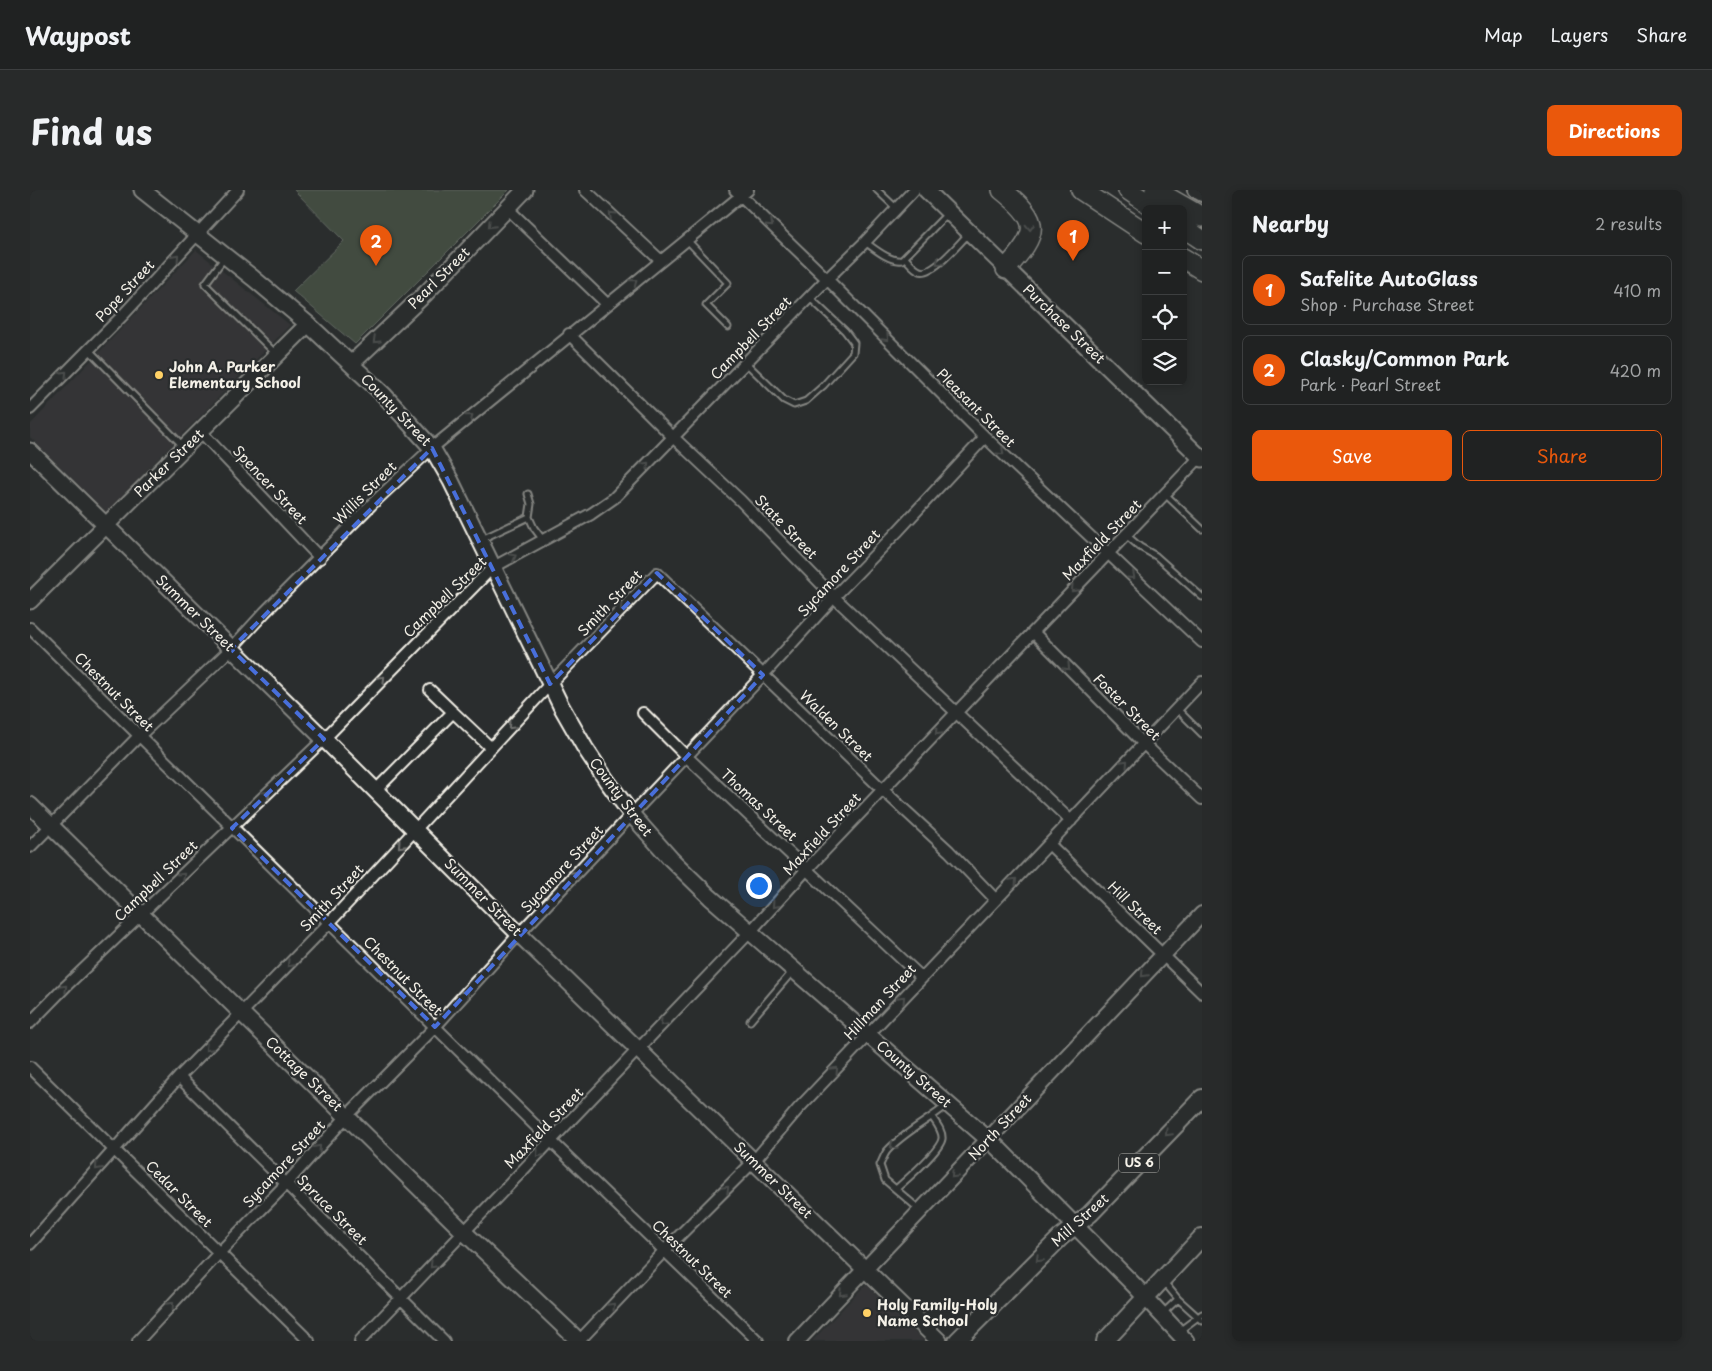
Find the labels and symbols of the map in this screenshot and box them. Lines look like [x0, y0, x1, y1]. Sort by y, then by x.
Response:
one-way arrow [608, 212, 617, 221]
one-way arrow [764, 218, 773, 227]
one-way arrow [488, 219, 497, 228]
pin: 1 [1057, 220, 1089, 261]
one-way arrow [1024, 223, 1035, 231]
pin: 2 [360, 225, 392, 266]
street label: Pearl Street [403, 242, 474, 313]
one-way arrow [170, 253, 179, 262]
street label: Pope Street [90, 255, 159, 326]
one-way arrow [936, 257, 945, 265]
one-way arrow [628, 279, 637, 287]
street label: Purchase Street [1019, 279, 1110, 369]
street label: Campbell Street [705, 291, 796, 384]
one-way arrow [880, 332, 889, 341]
one-way arrow [373, 334, 382, 343]
place label: John A. Parker Elementary School [169, 356, 301, 393]
street label: Pleasant Street [932, 363, 1021, 452]
marker: John A. Parker Elementary School [153, 369, 165, 381]
street label: County Street [356, 369, 437, 451]
one-way arrow [59, 371, 68, 380]
one-way arrow [464, 413, 473, 422]
street label: Parker Street [129, 424, 209, 502]
street label: Spencer Street [228, 441, 313, 529]
one-way arrow [995, 446, 1004, 455]
street label: Willis Street [328, 456, 401, 529]
one-way arrow [640, 462, 649, 471]
street label: State Street [750, 490, 823, 564]
street label: Maxfield Street [1057, 494, 1146, 585]
street label: Sycamore Street [793, 524, 885, 621]
street label: Campbell Street [398, 551, 491, 642]
one-way arrow [507, 553, 516, 563]
street label: Smith Street [572, 564, 647, 641]
street label: Summer Street [151, 569, 240, 656]
one-way arrow [1126, 570, 1135, 579]
one-way arrow [1071, 583, 1080, 592]
one-way arrow [620, 603, 629, 612]
street label: Chestnut Street [70, 647, 159, 736]
one-way arrow [1062, 661, 1071, 670]
street label: Foster Street [1089, 668, 1166, 745]
one-way arrow [376, 676, 385, 685]
street label: Walden Street [795, 685, 878, 766]
one-way arrow [508, 720, 517, 729]
one-way arrow [935, 726, 944, 735]
street label: County Street [585, 753, 658, 841]
one-way arrow [1119, 760, 1128, 769]
street label: Thomas Street [716, 763, 803, 846]
street label: Maxfield Street [778, 788, 866, 880]
one-way arrow [261, 791, 270, 800]
street label: Sycamore Street [516, 820, 608, 917]
street label: Campbell Street [109, 835, 202, 926]
one-way arrow [398, 839, 407, 848]
street label: Summer Street [440, 853, 527, 941]
street label: Smith Street [295, 859, 369, 936]
one-way arrow [570, 870, 579, 879]
one-way arrow [176, 873, 185, 882]
your location [746, 873, 772, 899]
street label: Hill Street [1103, 876, 1168, 939]
one-way arrow [1008, 878, 1017, 887]
one-way arrow [772, 900, 781, 909]
street label: Chestnut Street [359, 931, 448, 1020]
one-way arrow [287, 958, 296, 967]
street label: Hillman Street [839, 959, 920, 1044]
one-way arrow [1141, 968, 1150, 977]
one-way arrow [58, 985, 67, 994]
one-way arrow [460, 989, 469, 998]
one-way arrow [896, 996, 905, 1005]
one-way arrow [660, 1018, 669, 1027]
street label: Cottage Street [261, 1031, 348, 1116]
street label: County Street [872, 1035, 957, 1112]
one-way arrow [205, 1042, 214, 1051]
one-way arrow [829, 1066, 838, 1075]
street label: Maxfield Street [499, 1082, 588, 1173]
street label: North Street [963, 1088, 1036, 1165]
street label: Sycamore Street [238, 1115, 330, 1212]
one-way arrow [1165, 1127, 1174, 1136]
street label: Summer Street [729, 1136, 818, 1223]
one-way arrow [890, 1140, 899, 1149]
one-way arrow [312, 1145, 321, 1154]
one-way arrow [536, 1148, 545, 1157]
road number: US 6 [1119, 1154, 1159, 1172]
street label: Cedar Street [141, 1156, 218, 1232]
one-way arrow [95, 1162, 104, 1171]
street label: Spruce Street [292, 1170, 373, 1250]
one-way arrow [951, 1170, 960, 1179]
one-way arrow [720, 1186, 729, 1195]
street label: Mill Street [1046, 1188, 1113, 1251]
street label: Chestnut Street [647, 1215, 737, 1303]
one-way arrow [1036, 1253, 1045, 1262]
one-way arrow [430, 1259, 439, 1268]
one-way arrow [839, 1287, 848, 1296]
place label: Holy Family-Holy Name School [877, 1294, 998, 1331]
one-way arrow [165, 1302, 174, 1311]
one-way arrow [606, 1302, 615, 1311]
marker: Holy Family-Holy Name School [861, 1307, 873, 1319]

